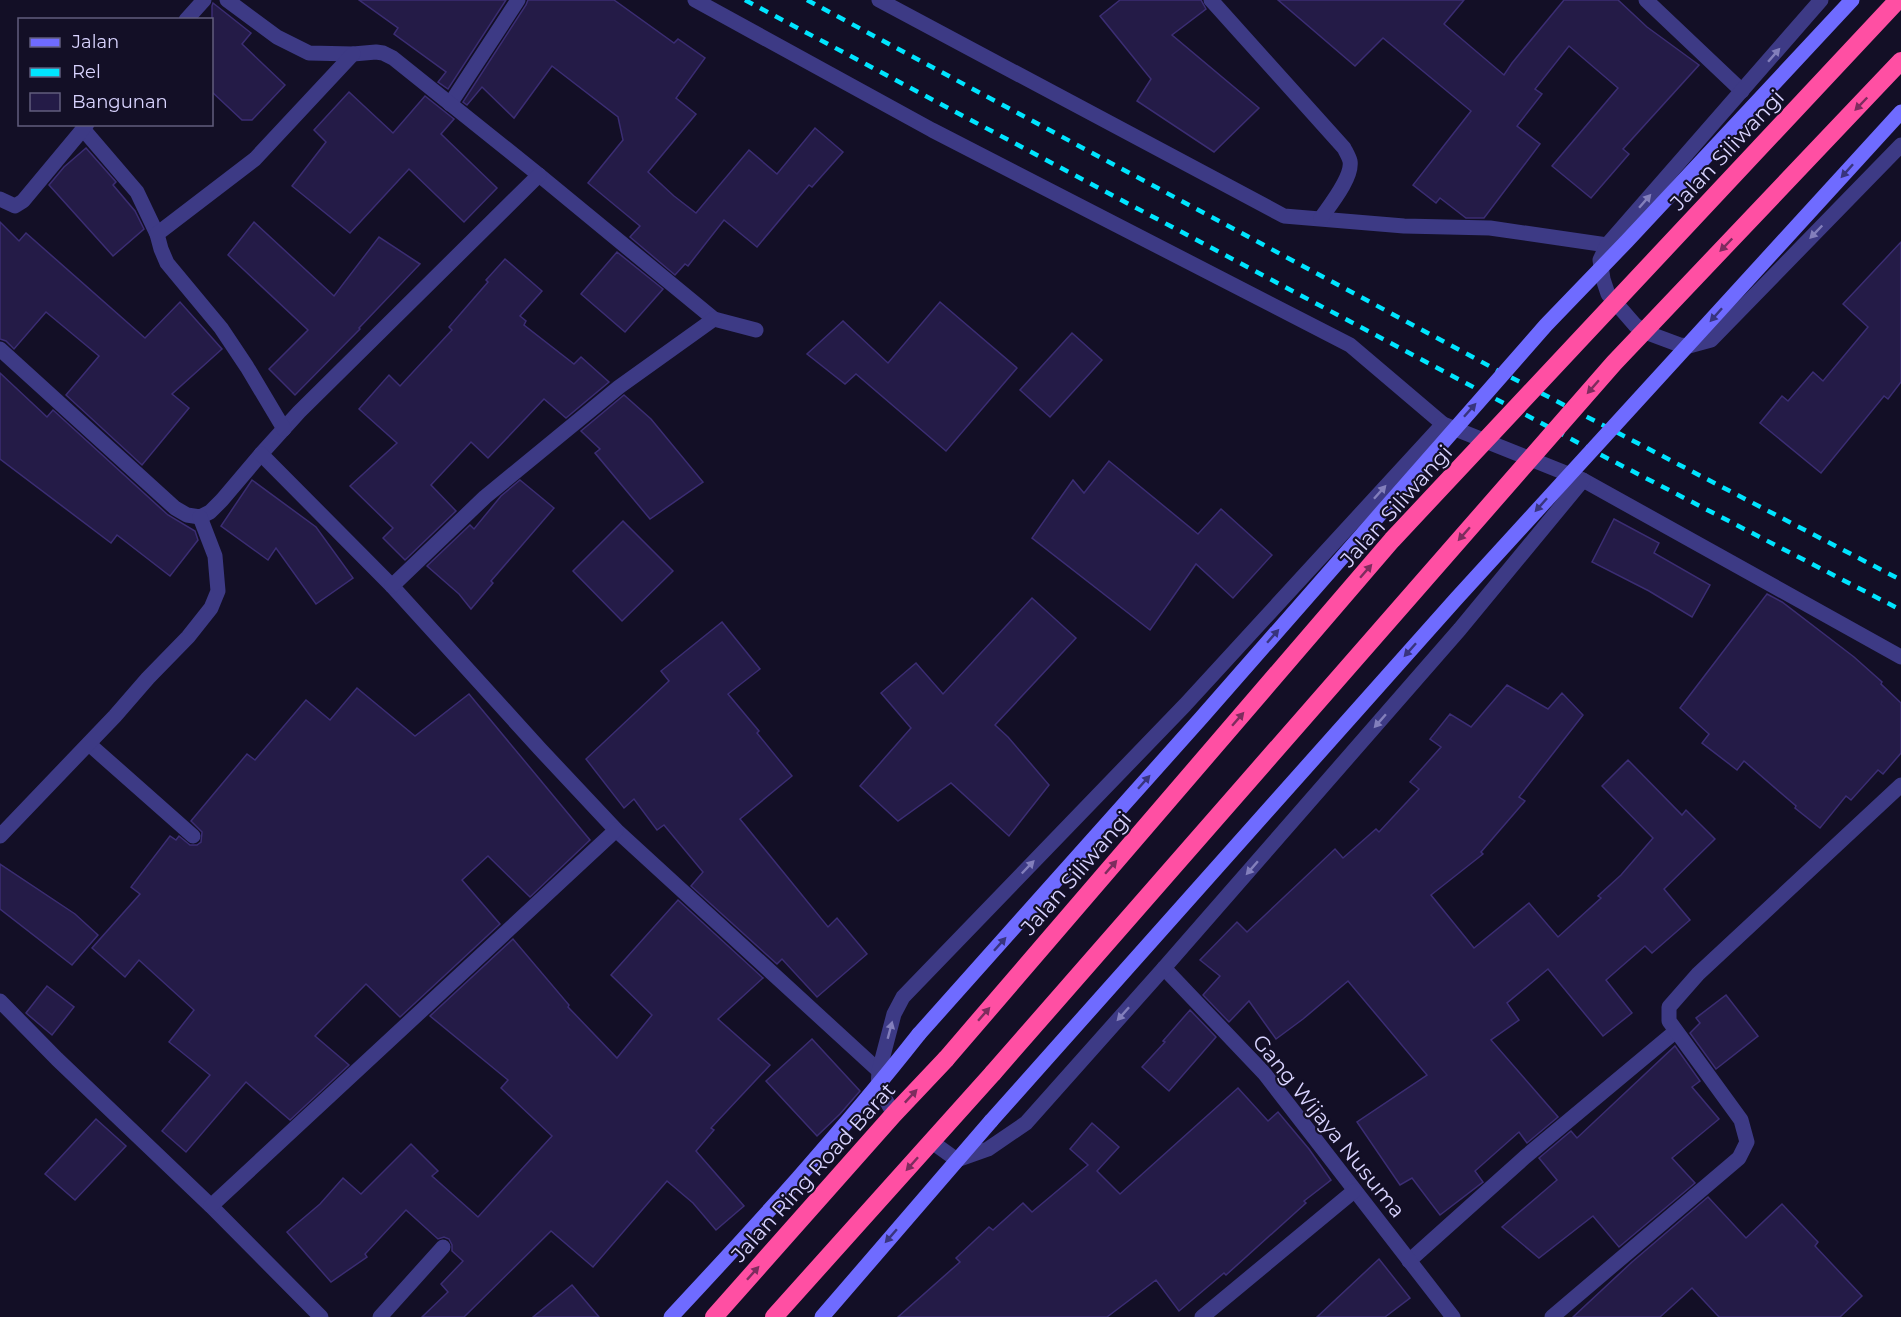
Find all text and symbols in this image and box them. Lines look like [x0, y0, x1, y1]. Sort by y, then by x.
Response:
legend [18, 18, 213, 126]
text: Jalan [71, 31, 119, 53]
one-way arrow [1767, 48, 1780, 63]
text: Rel [72, 61, 101, 83]
street label: Jalan Siliwangi [1664, 85, 1789, 216]
text: Bangunan [72, 91, 168, 113]
one-way arrow [1854, 96, 1868, 110]
one-way arrow [1841, 163, 1854, 178]
one-way arrow [1638, 194, 1651, 209]
one-way arrow [1810, 225, 1824, 239]
one-way arrow [1720, 238, 1734, 252]
one-way arrow [1710, 307, 1723, 322]
one-way arrow [1587, 379, 1600, 394]
one-way arrow [1463, 403, 1477, 418]
street label: Jalan Siliwangi [1334, 440, 1457, 573]
one-way arrow [1373, 485, 1387, 499]
one-way arrow [1535, 497, 1548, 512]
one-way arrow [1458, 526, 1471, 542]
one-way arrow [1359, 564, 1372, 579]
one-way arrow [1266, 628, 1279, 644]
one-way arrow [1403, 642, 1417, 657]
one-way arrow [1232, 711, 1245, 727]
one-way arrow [1374, 713, 1387, 728]
one-way arrow [1137, 775, 1150, 790]
street label: Jalan Siliwangi [1015, 806, 1136, 941]
one-way arrow [1104, 860, 1117, 875]
one-way arrow [1245, 860, 1259, 875]
one-way arrow [1021, 861, 1035, 875]
one-way arrow [993, 936, 1007, 951]
one-way arrow [1117, 1006, 1130, 1021]
one-way arrow [977, 1007, 990, 1022]
one-way arrow [885, 1021, 895, 1039]
street label: Gang Wijaya Nusuma [1247, 1029, 1411, 1223]
street label: Jalan Ring Road Barat [725, 1077, 900, 1268]
one-way arrow [903, 1090, 917, 1104]
one-way arrow [906, 1156, 919, 1171]
one-way arrow [885, 1228, 898, 1244]
one-way arrow [746, 1266, 759, 1281]

